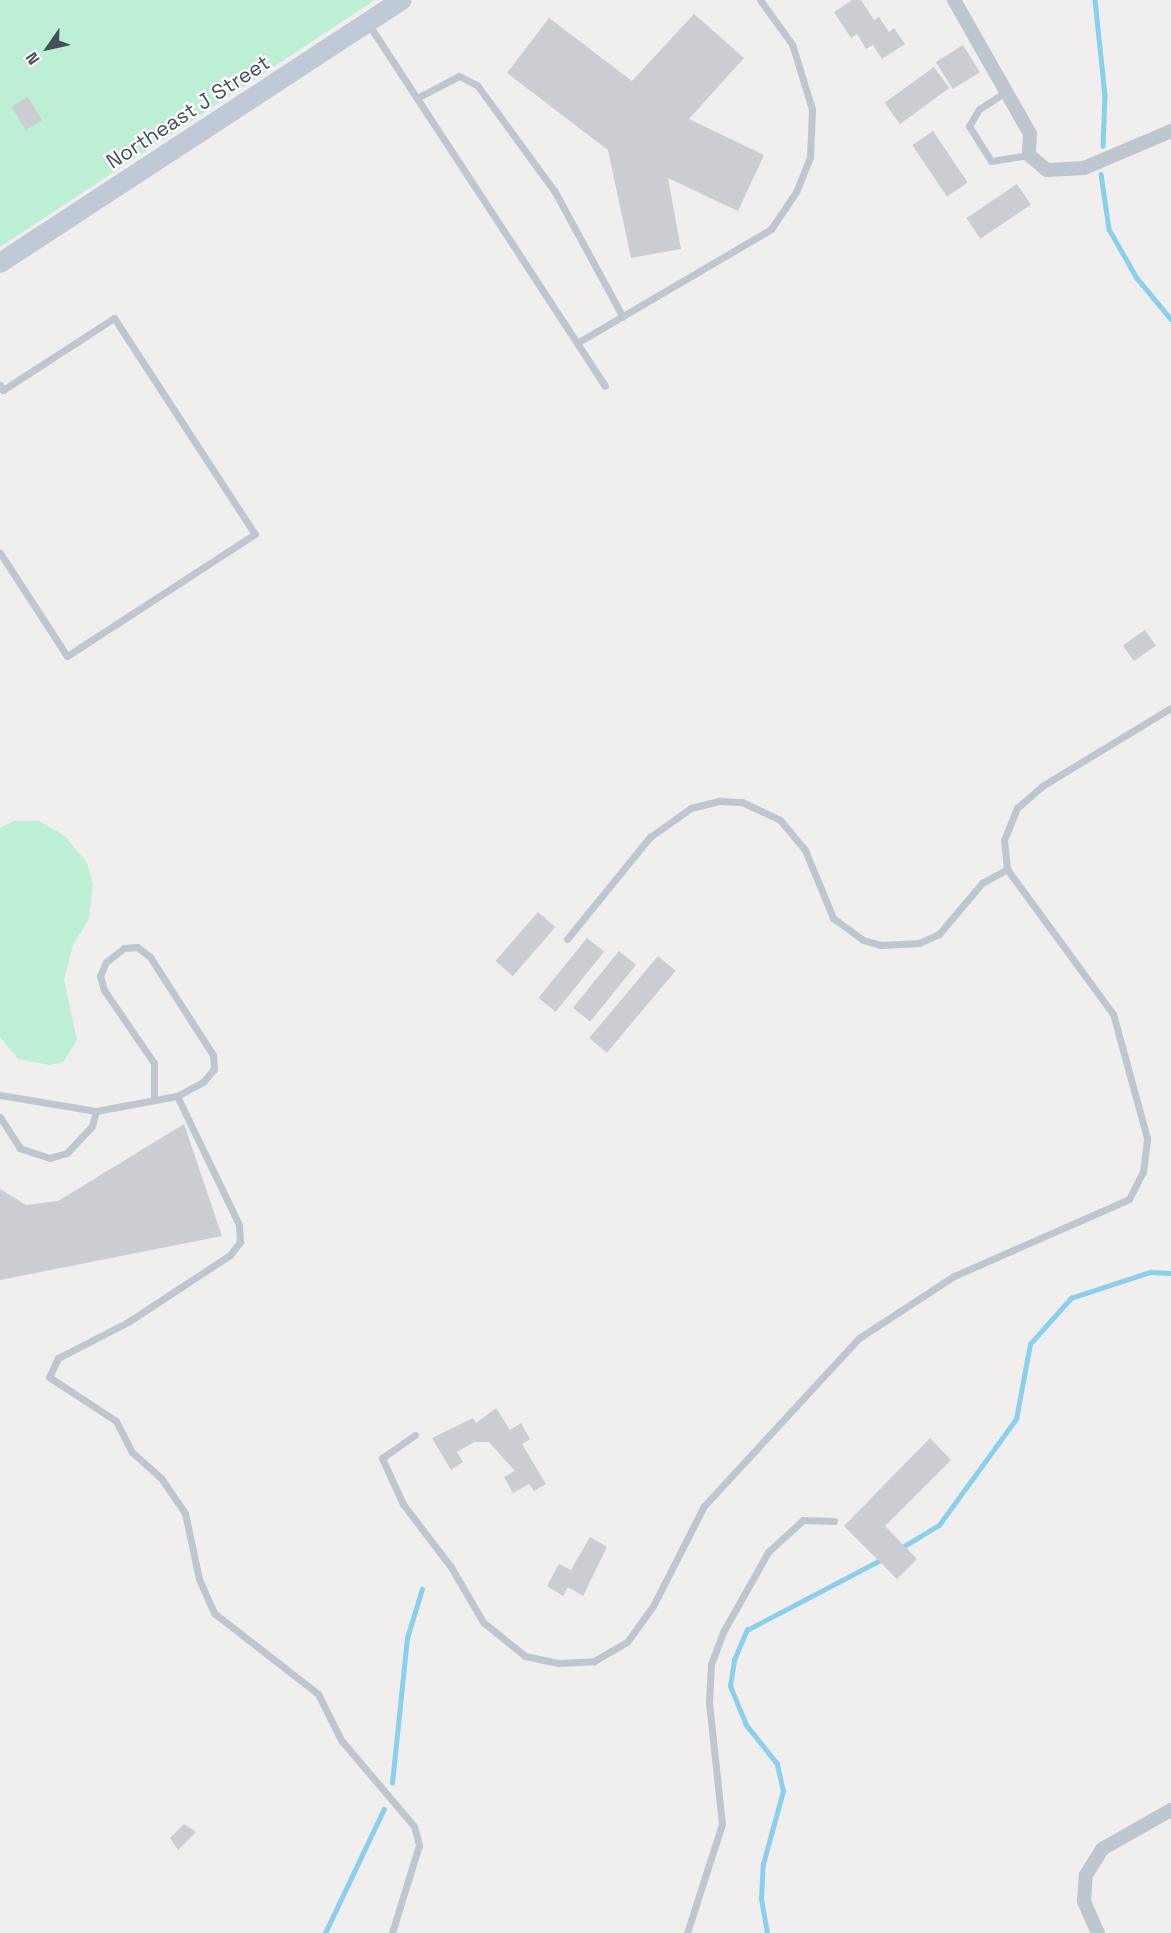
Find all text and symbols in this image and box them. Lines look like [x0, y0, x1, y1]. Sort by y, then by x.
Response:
north arrow [18, 18, 78, 78]
text: N [21, 48, 44, 69]
street label: Northeast J Street [102, 50, 274, 174]

